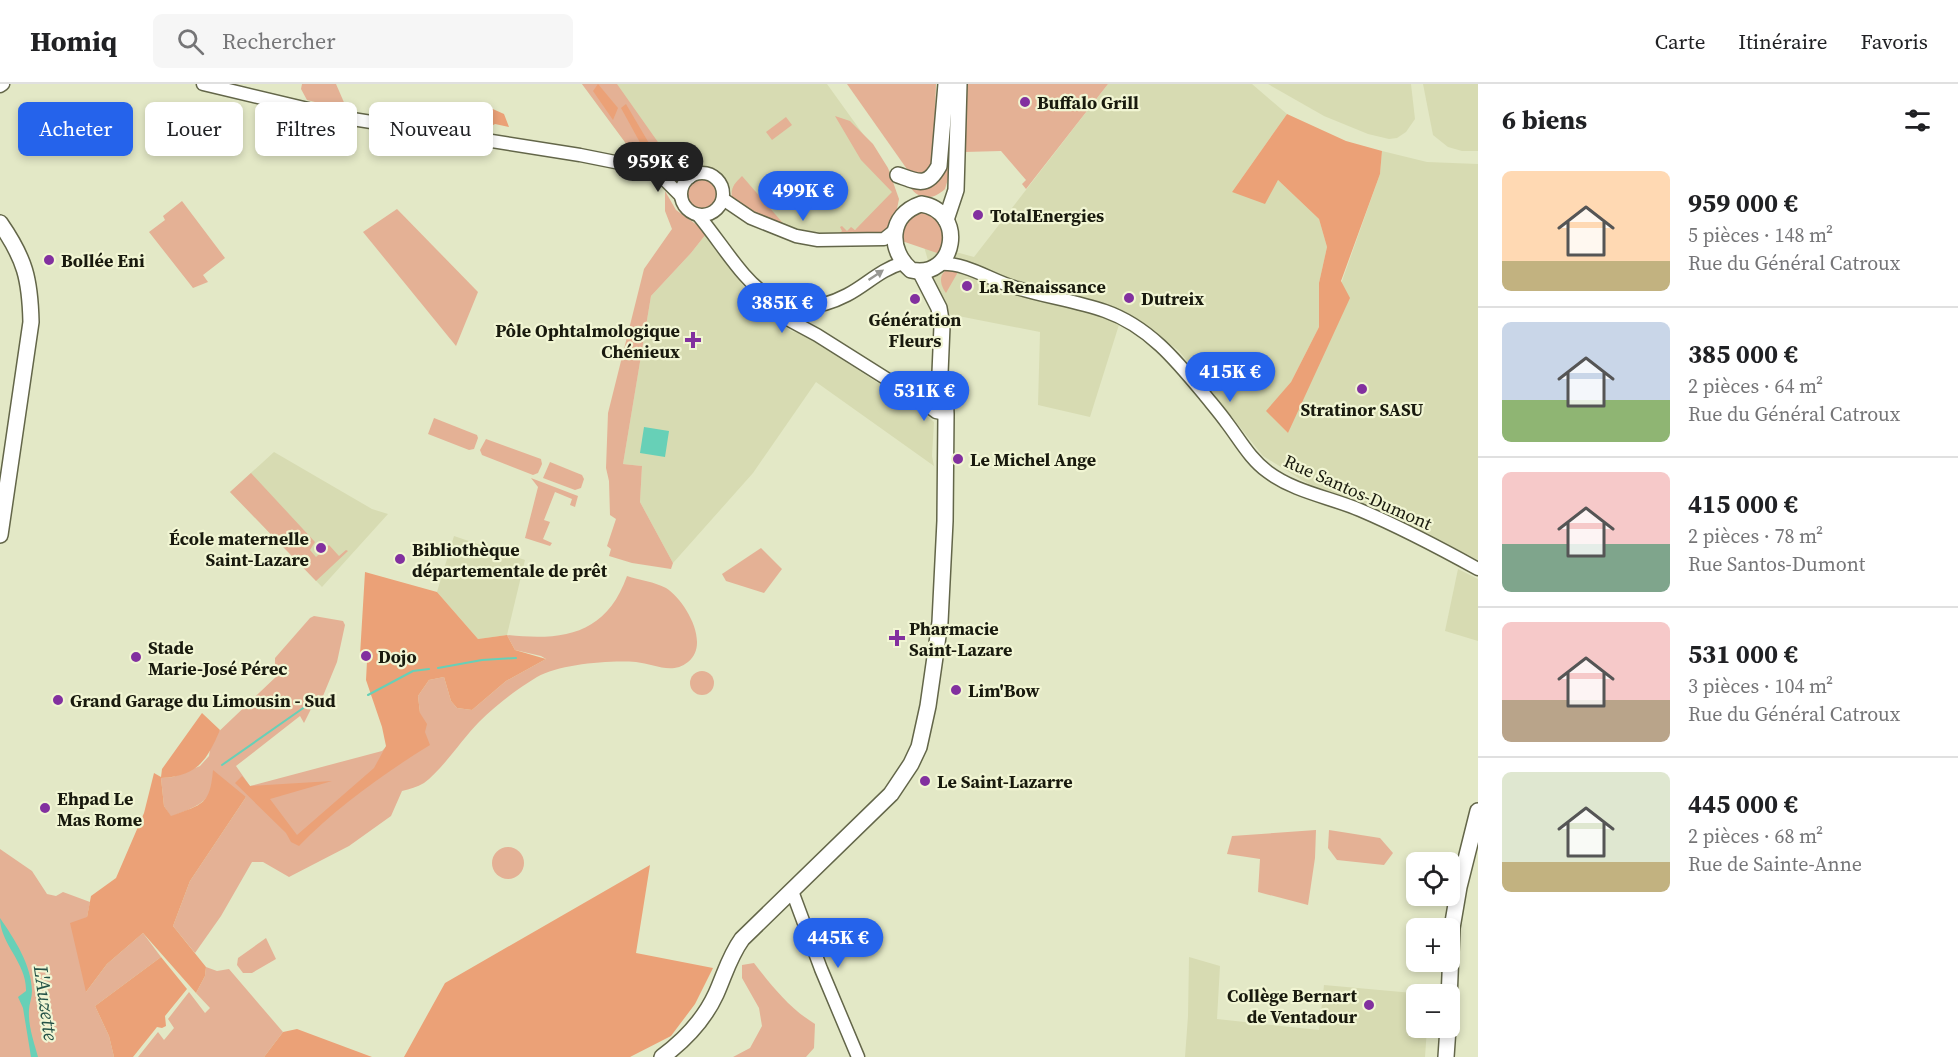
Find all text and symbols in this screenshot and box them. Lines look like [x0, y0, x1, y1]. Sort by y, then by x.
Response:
search box [153, 14, 573, 68]
text: Homiq [30, 22, 117, 60]
icon: search [174, 25, 207, 58]
text: Rechercher [222, 26, 336, 56]
text: Carte [1655, 27, 1705, 56]
text: Itinéraire [1738, 27, 1827, 56]
text: Favoris [1860, 27, 1928, 56]
place label: Buffalo Grill [1037, 90, 1139, 115]
marker: Buffalo Grill [1018, 95, 1032, 109]
chip: Acheter [18, 102, 133, 156]
chip: Louer [145, 102, 243, 156]
chip: Filtres [255, 102, 357, 156]
chip: Nouveau [369, 102, 493, 156]
text: 6 biens [1502, 102, 1587, 138]
icon: filters [1901, 104, 1934, 137]
pin: 959K € [609, 142, 707, 193]
text: 959K € [627, 147, 689, 175]
pin: 499K € [754, 171, 852, 222]
text: 499K € [772, 176, 834, 204]
text: 959 000 € [1688, 185, 1798, 221]
icon: home [1550, 195, 1622, 267]
place label: TotalEnergies [990, 203, 1104, 228]
marker: TotalEnergies [971, 208, 985, 222]
text: 5 pièces · 148 m² [1688, 221, 1833, 249]
place label: Bollée Eni [61, 248, 145, 273]
text: Rue du Général Catroux [1688, 249, 1900, 277]
marker: Bollée Eni [42, 253, 56, 267]
one-way arrow [868, 270, 885, 281]
place label: La Renaissance [979, 274, 1106, 299]
marker: La Renaissance [960, 279, 974, 293]
pin: 385K € [733, 283, 831, 334]
place label: Dutreix [1141, 286, 1204, 311]
text: 385K € [751, 288, 813, 316]
marker: Dutreix [1122, 291, 1136, 305]
marker: Génération Fleurs [908, 292, 922, 306]
place label: Génération Fleurs [869, 307, 961, 353]
place label: Pôle Ophtalmologique Chénieux [495, 318, 680, 364]
marker: Pôle Ophtalmologique Chénieux [684, 331, 702, 349]
text: 385 000 € [1688, 336, 1798, 372]
icon: home [1550, 346, 1622, 418]
pin: 415K € [1181, 352, 1279, 403]
text: 415K € [1199, 357, 1261, 385]
pin: 531K € [875, 371, 973, 422]
text: 2 pièces · 64 m² [1688, 372, 1823, 400]
text: 531K € [893, 376, 955, 404]
marker: Stratinor SASU [1355, 382, 1369, 396]
place label: Stratinor SASU [1301, 397, 1424, 422]
text: Rue du Général Catroux [1688, 400, 1900, 428]
place label: Le Michel Ange [970, 447, 1096, 472]
street label: Rue Santos-Dumont [1280, 448, 1436, 536]
marker: Le Michel Ange [951, 452, 965, 466]
text: 415 000 € [1688, 486, 1798, 522]
icon: home [1550, 496, 1622, 568]
text: 2 pièces · 78 m² [1688, 522, 1823, 550]
place label: École maternelle Saint-Lazare [169, 526, 309, 572]
place label: Bibliothèque départementale de prêt [412, 537, 608, 583]
marker: École maternelle Saint-Lazare [314, 541, 328, 555]
text: Rue Santos-Dumont [1688, 550, 1865, 578]
marker: Bibliothèque départementale de prêt [393, 552, 407, 566]
place label: Pharmacie Saint-Lazare [909, 616, 1012, 662]
marker: Pharmacie Saint-Lazare [890, 631, 904, 645]
place label: Stade Marie-José Pérec [148, 635, 288, 681]
text: 531 000 € [1688, 636, 1798, 672]
place label: Dojo [378, 644, 417, 669]
icon: home [1550, 646, 1622, 718]
marker: Dojo [359, 649, 373, 663]
marker: Stade Marie-José Pérec [129, 650, 143, 664]
text: 3 pièces · 104 m² [1688, 672, 1833, 700]
place label: Lim'Bow [968, 678, 1041, 703]
marker: Lim'Bow [949, 683, 963, 697]
place label: Grand Garage du Limousin - Sud [70, 688, 336, 713]
marker: Grand Garage du Limousin - Sud [51, 693, 65, 707]
text: Rue du Général Catroux [1688, 700, 1900, 728]
place label: Le Saint-Lazarre [937, 769, 1073, 794]
marker: Le Saint-Lazarre [918, 774, 932, 788]
place label: Ehpad Le Mas Rome [57, 786, 142, 832]
text: 445 000 € [1688, 786, 1798, 822]
icon: home [1550, 796, 1622, 868]
marker: Ehpad Le Mas Rome [38, 801, 52, 815]
text: 2 pièces · 68 m² [1688, 822, 1823, 850]
text: Rue de Sainte-Anne [1688, 850, 1862, 878]
map controls [1406, 852, 1460, 1038]
button: locate [1406, 852, 1460, 906]
pin: 445K € [789, 918, 887, 969]
button: + [1406, 918, 1460, 972]
text: 445K € [807, 923, 869, 951]
water label: L'Auzette [27, 963, 65, 1042]
place label: Collège Bernart de Ventadour [1227, 983, 1358, 1029]
button: − [1406, 984, 1460, 1038]
marker: Collège Bernart de Ventadour [1362, 998, 1376, 1012]

